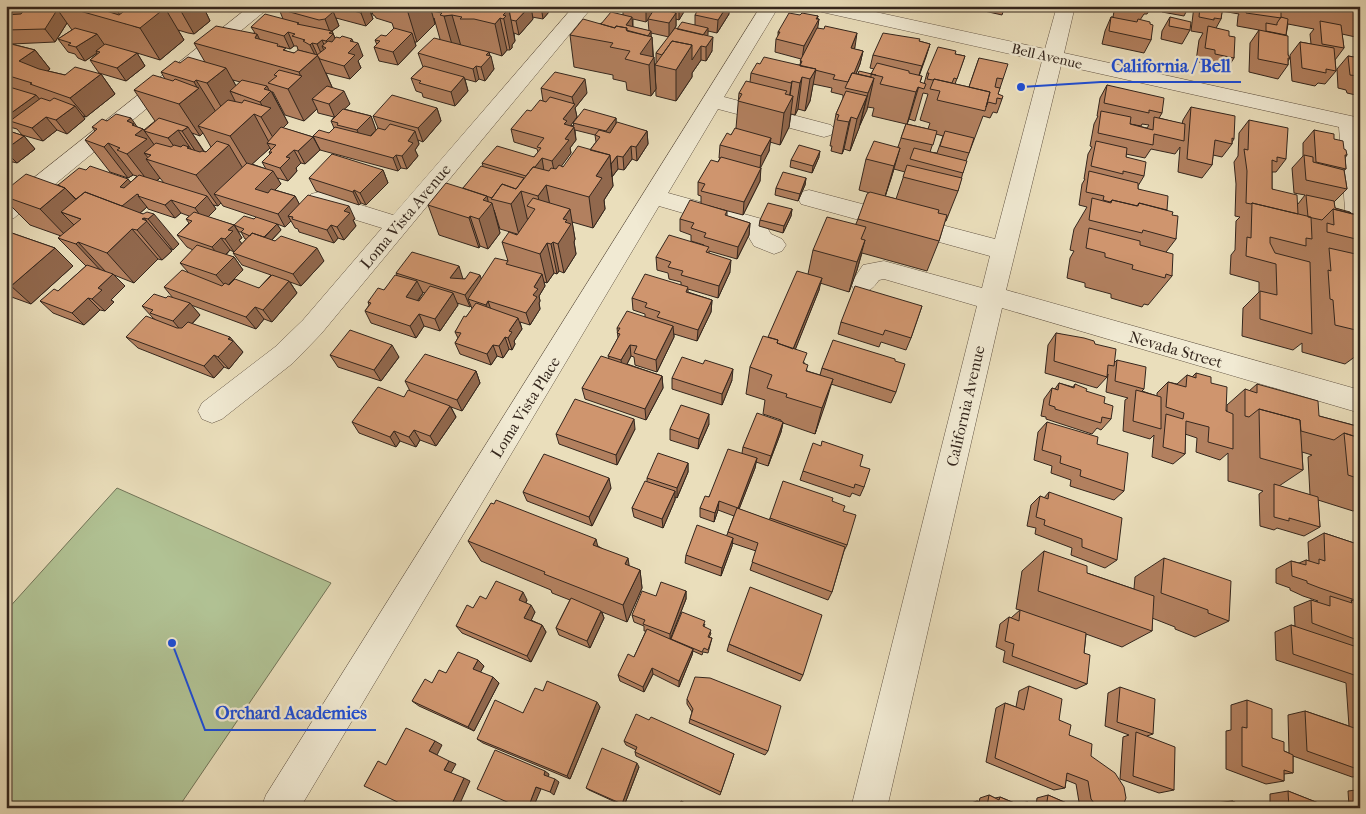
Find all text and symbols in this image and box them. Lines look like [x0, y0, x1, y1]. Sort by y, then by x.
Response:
street label: Bell Avenue [1010, 40, 1084, 73]
callout: California / Bell [1101, 49, 1241, 82]
text: California / Bell [1111, 56, 1232, 77]
street label: Loma Vista Avenue [356, 160, 455, 273]
street label: Nevada Street [1127, 327, 1225, 372]
street label: California Avenue [942, 344, 989, 468]
street label: Loma Vista Place [487, 353, 564, 461]
callout: Orchard Academies [205, 697, 376, 730]
text: Orchard Academies [215, 703, 367, 724]

